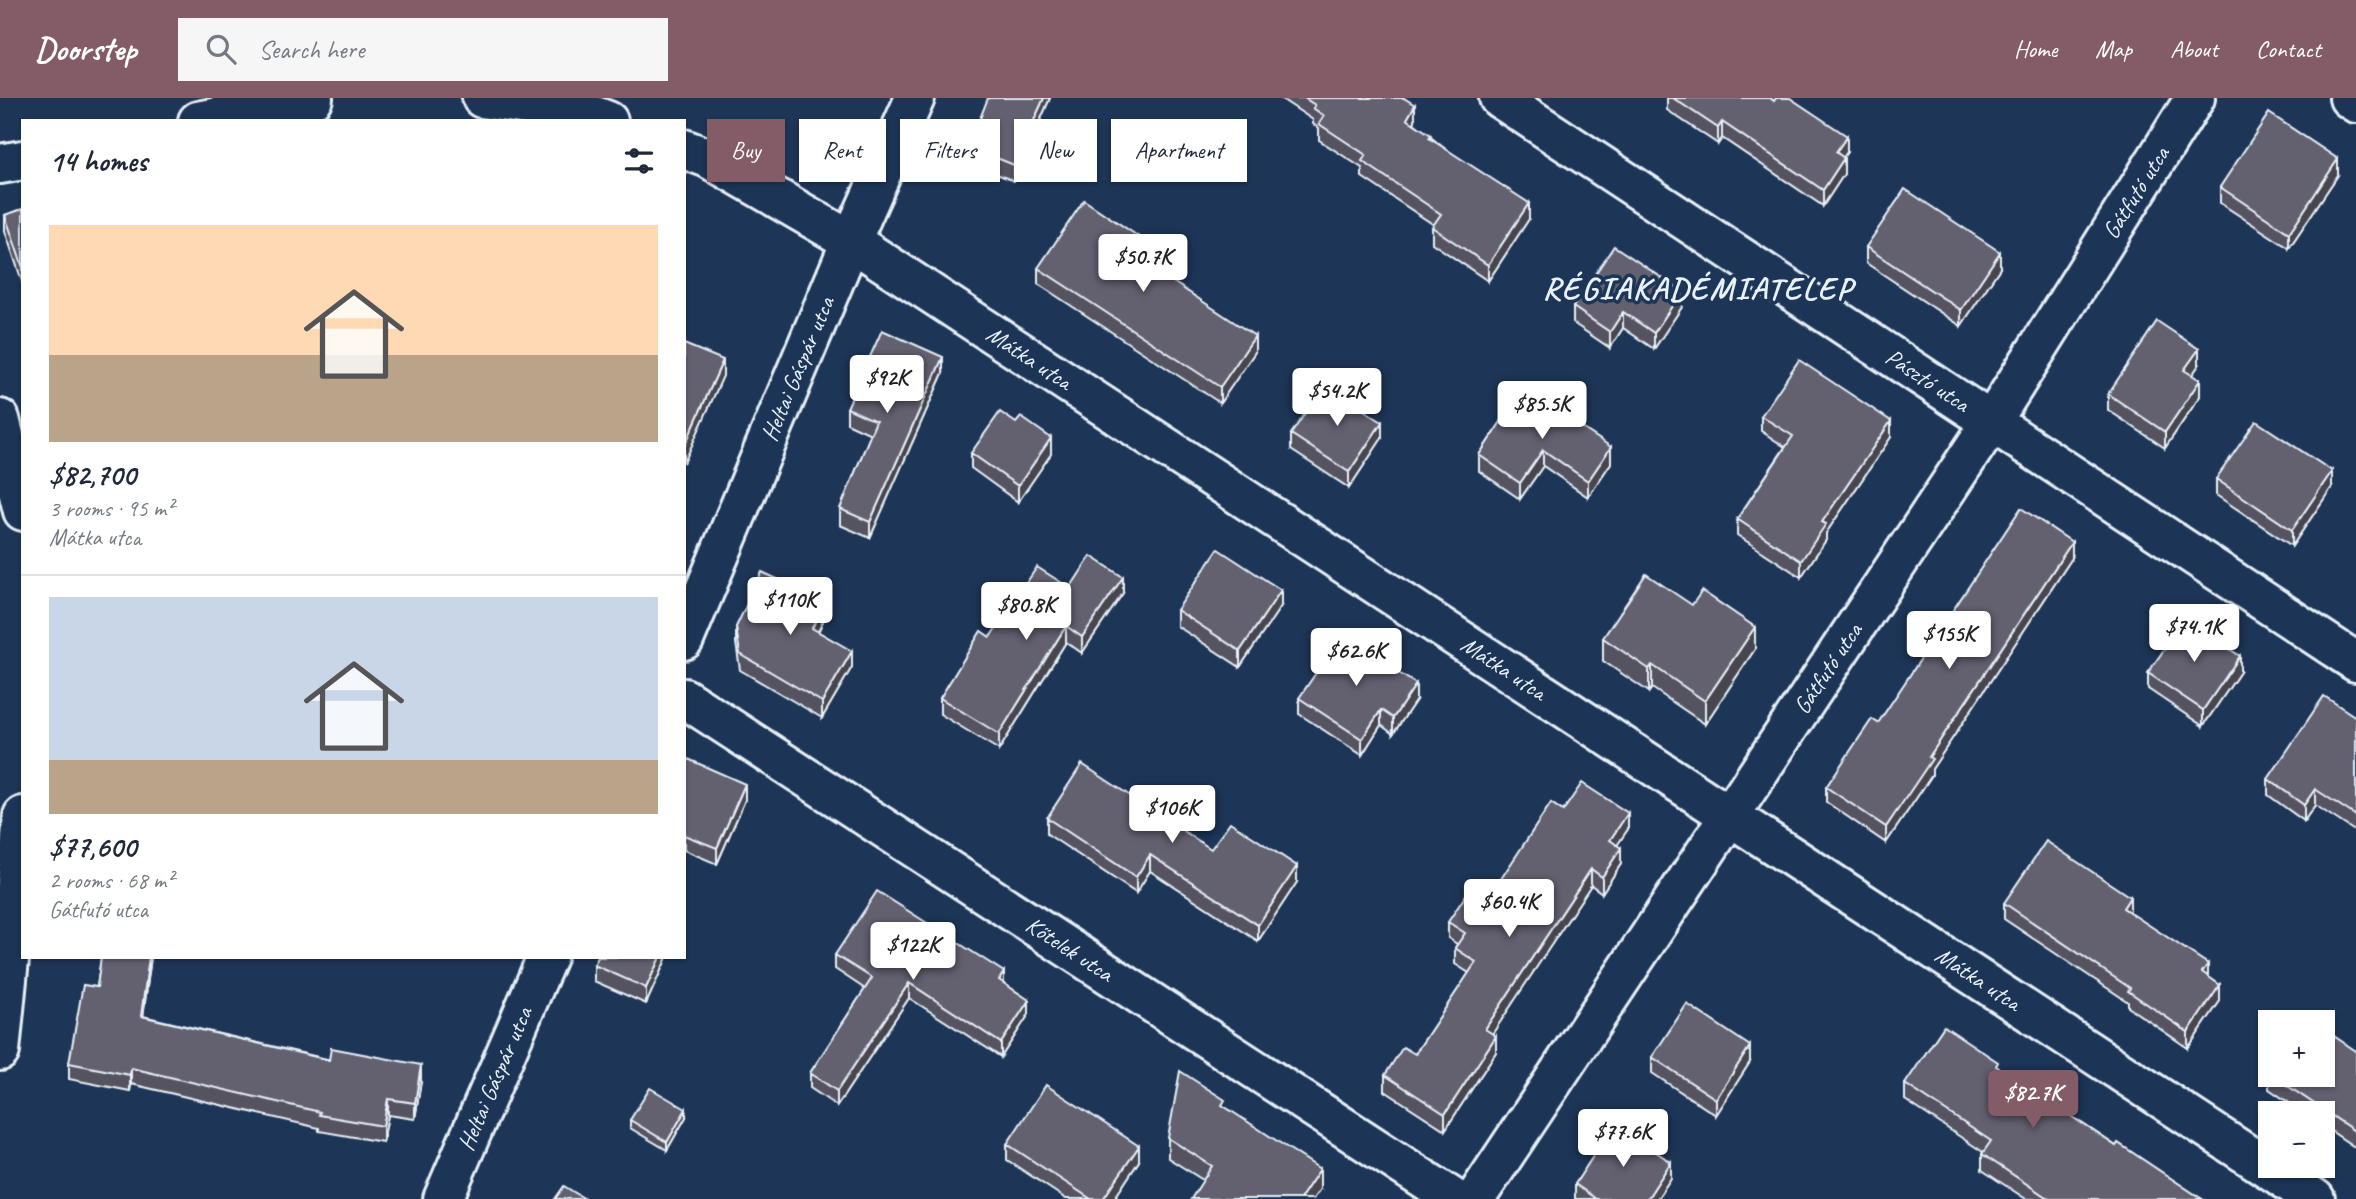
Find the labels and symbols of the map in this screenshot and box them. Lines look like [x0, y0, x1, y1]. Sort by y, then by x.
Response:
street label: Gátfutó utca [2095, 140, 2176, 244]
pin: $50.7K [1086, 234, 1200, 294]
district label: RÉGIAKADÉMIATELEP [1542, 268, 1857, 309]
street label: Heltai Gáspár utca [754, 291, 841, 445]
street label: Mátka utca [981, 319, 1079, 398]
street label: Pásztó utca [1880, 341, 1976, 419]
pin: $92K [846, 356, 928, 415]
pin: $54.2K [1280, 368, 1394, 428]
pin: $85.5K [1485, 382, 1599, 441]
pin: $110K [741, 578, 839, 637]
pin: $80.8K [969, 582, 1083, 642]
pin: $74.1K [2137, 604, 2251, 664]
pin: $155K [1900, 612, 1998, 671]
street label: Gátfutó utca [1787, 616, 1869, 720]
pin: $62.6K [1299, 628, 1413, 688]
street label: Mátka utca [1455, 629, 1554, 708]
pin: $106K [1123, 786, 1221, 845]
pin: $60.4K [1452, 880, 1566, 939]
street label: Kőtelek utca [1020, 909, 1120, 989]
pin: $122K [864, 922, 962, 982]
street label: Mátka utca [1930, 940, 2028, 1019]
street label: Heltai Gáspár utca [451, 1001, 539, 1155]
pin: $82.7K [1976, 1070, 2090, 1130]
pin: $77.6K [1566, 1110, 1680, 1169]

